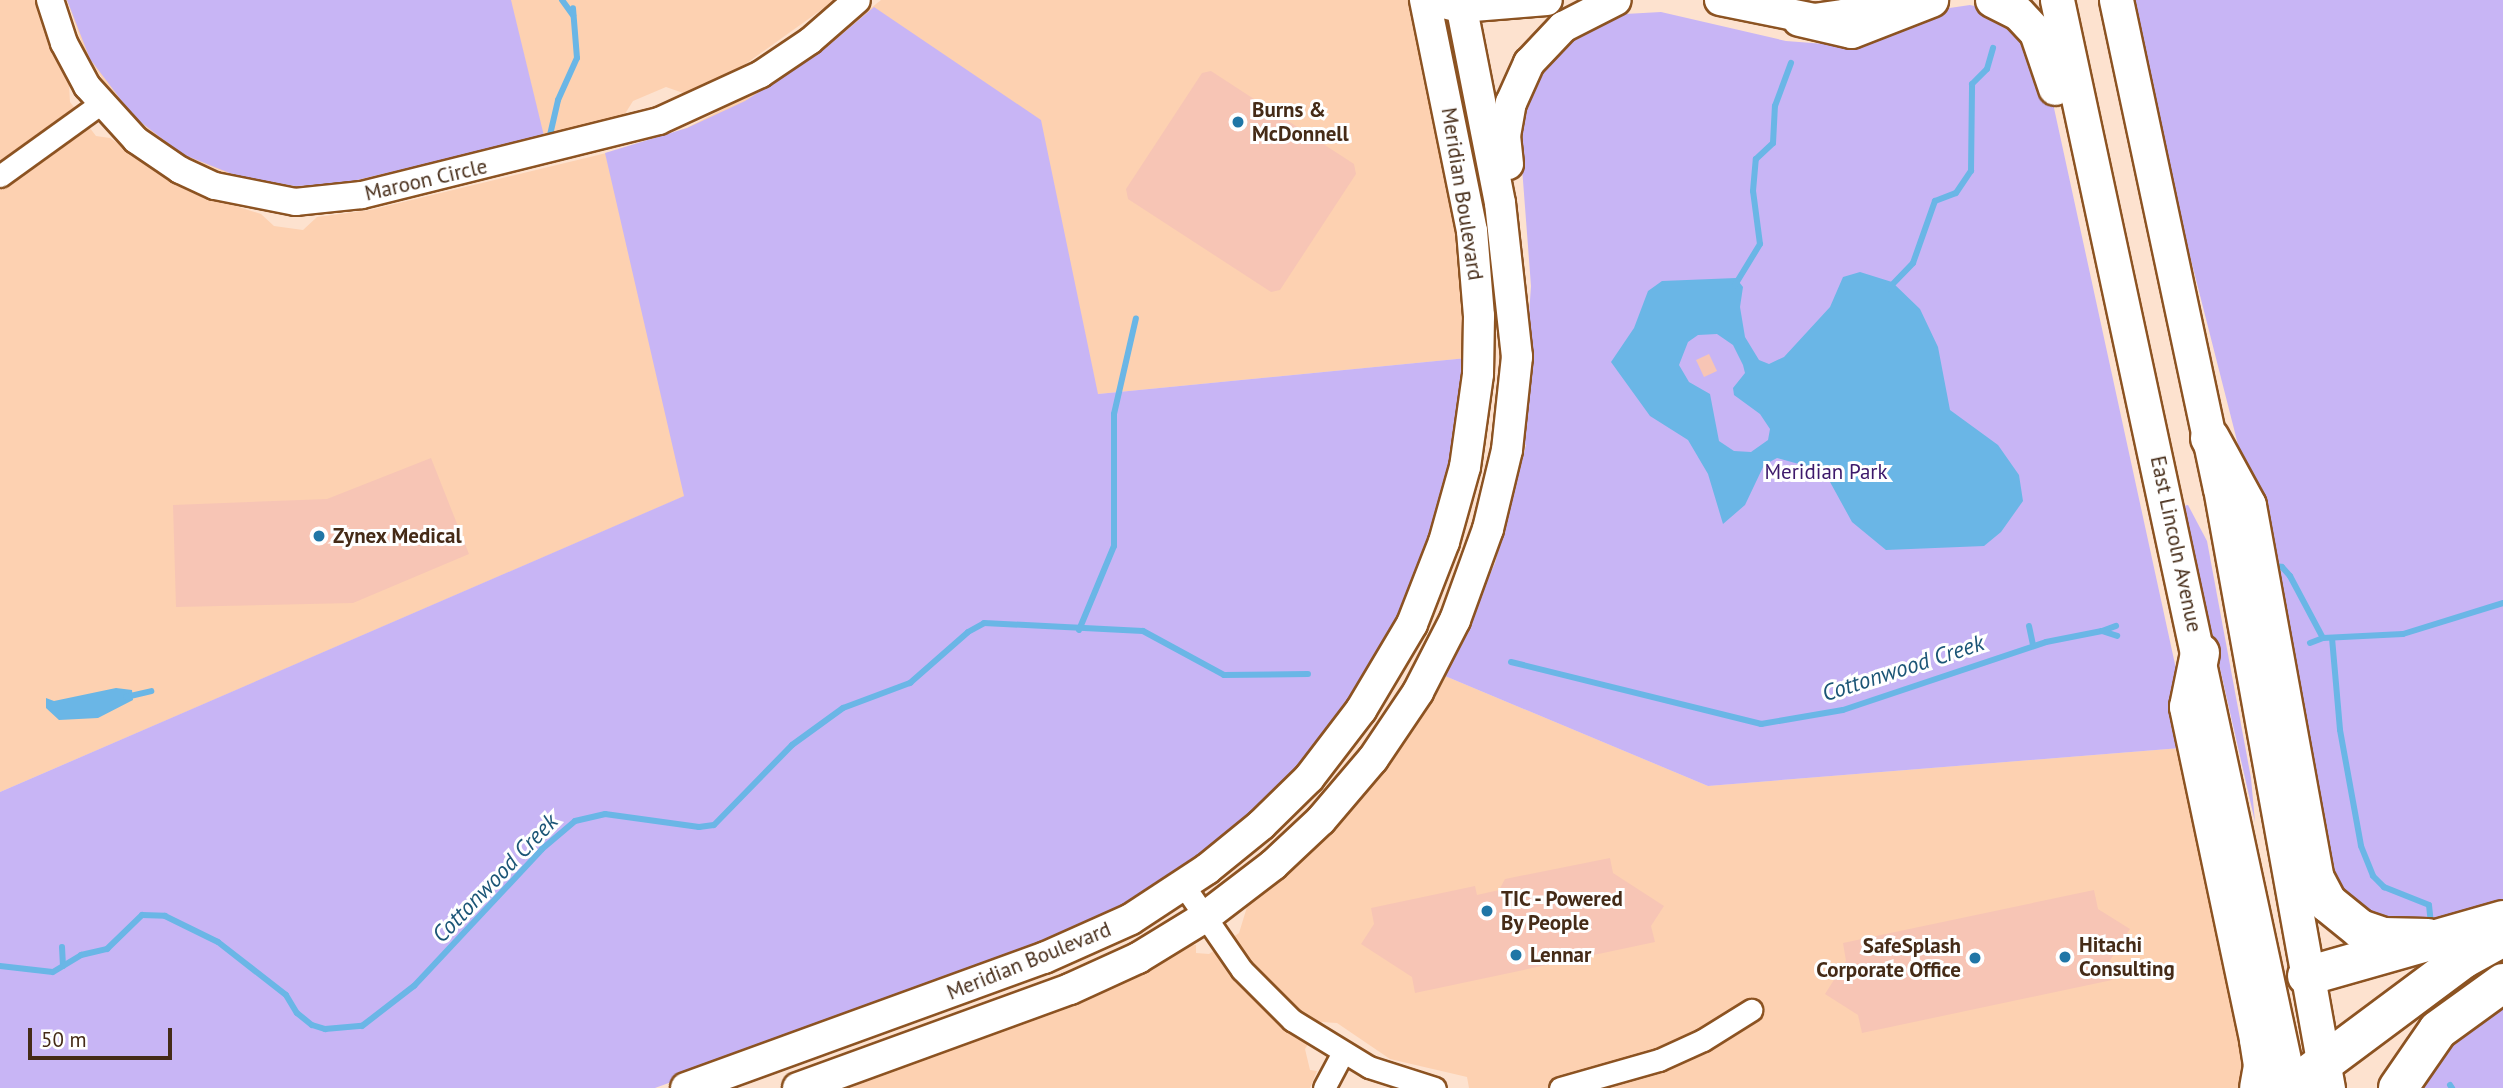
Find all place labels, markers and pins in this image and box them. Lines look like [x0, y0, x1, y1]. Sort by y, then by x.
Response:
place label: Burns & McDonnell [1252, 97, 1349, 147]
marker: Burns & McDonnell [1230, 114, 1246, 130]
place label: Zynex Medical [333, 523, 462, 549]
marker: Zynex Medical [311, 528, 327, 544]
place label: TIC - Powered By People [1501, 886, 1626, 936]
marker: TIC - Powered By People [1479, 903, 1495, 919]
place label: Hitachi Consulting [2079, 932, 2175, 982]
place label: SafeSplash Corporate Office [1816, 933, 1961, 983]
place label: Lennar [1530, 942, 1591, 968]
marker: Lennar [1508, 947, 1524, 963]
marker: Hitachi Consulting [2057, 949, 2073, 965]
marker: SafeSplash Corporate Office [1967, 950, 1983, 966]

